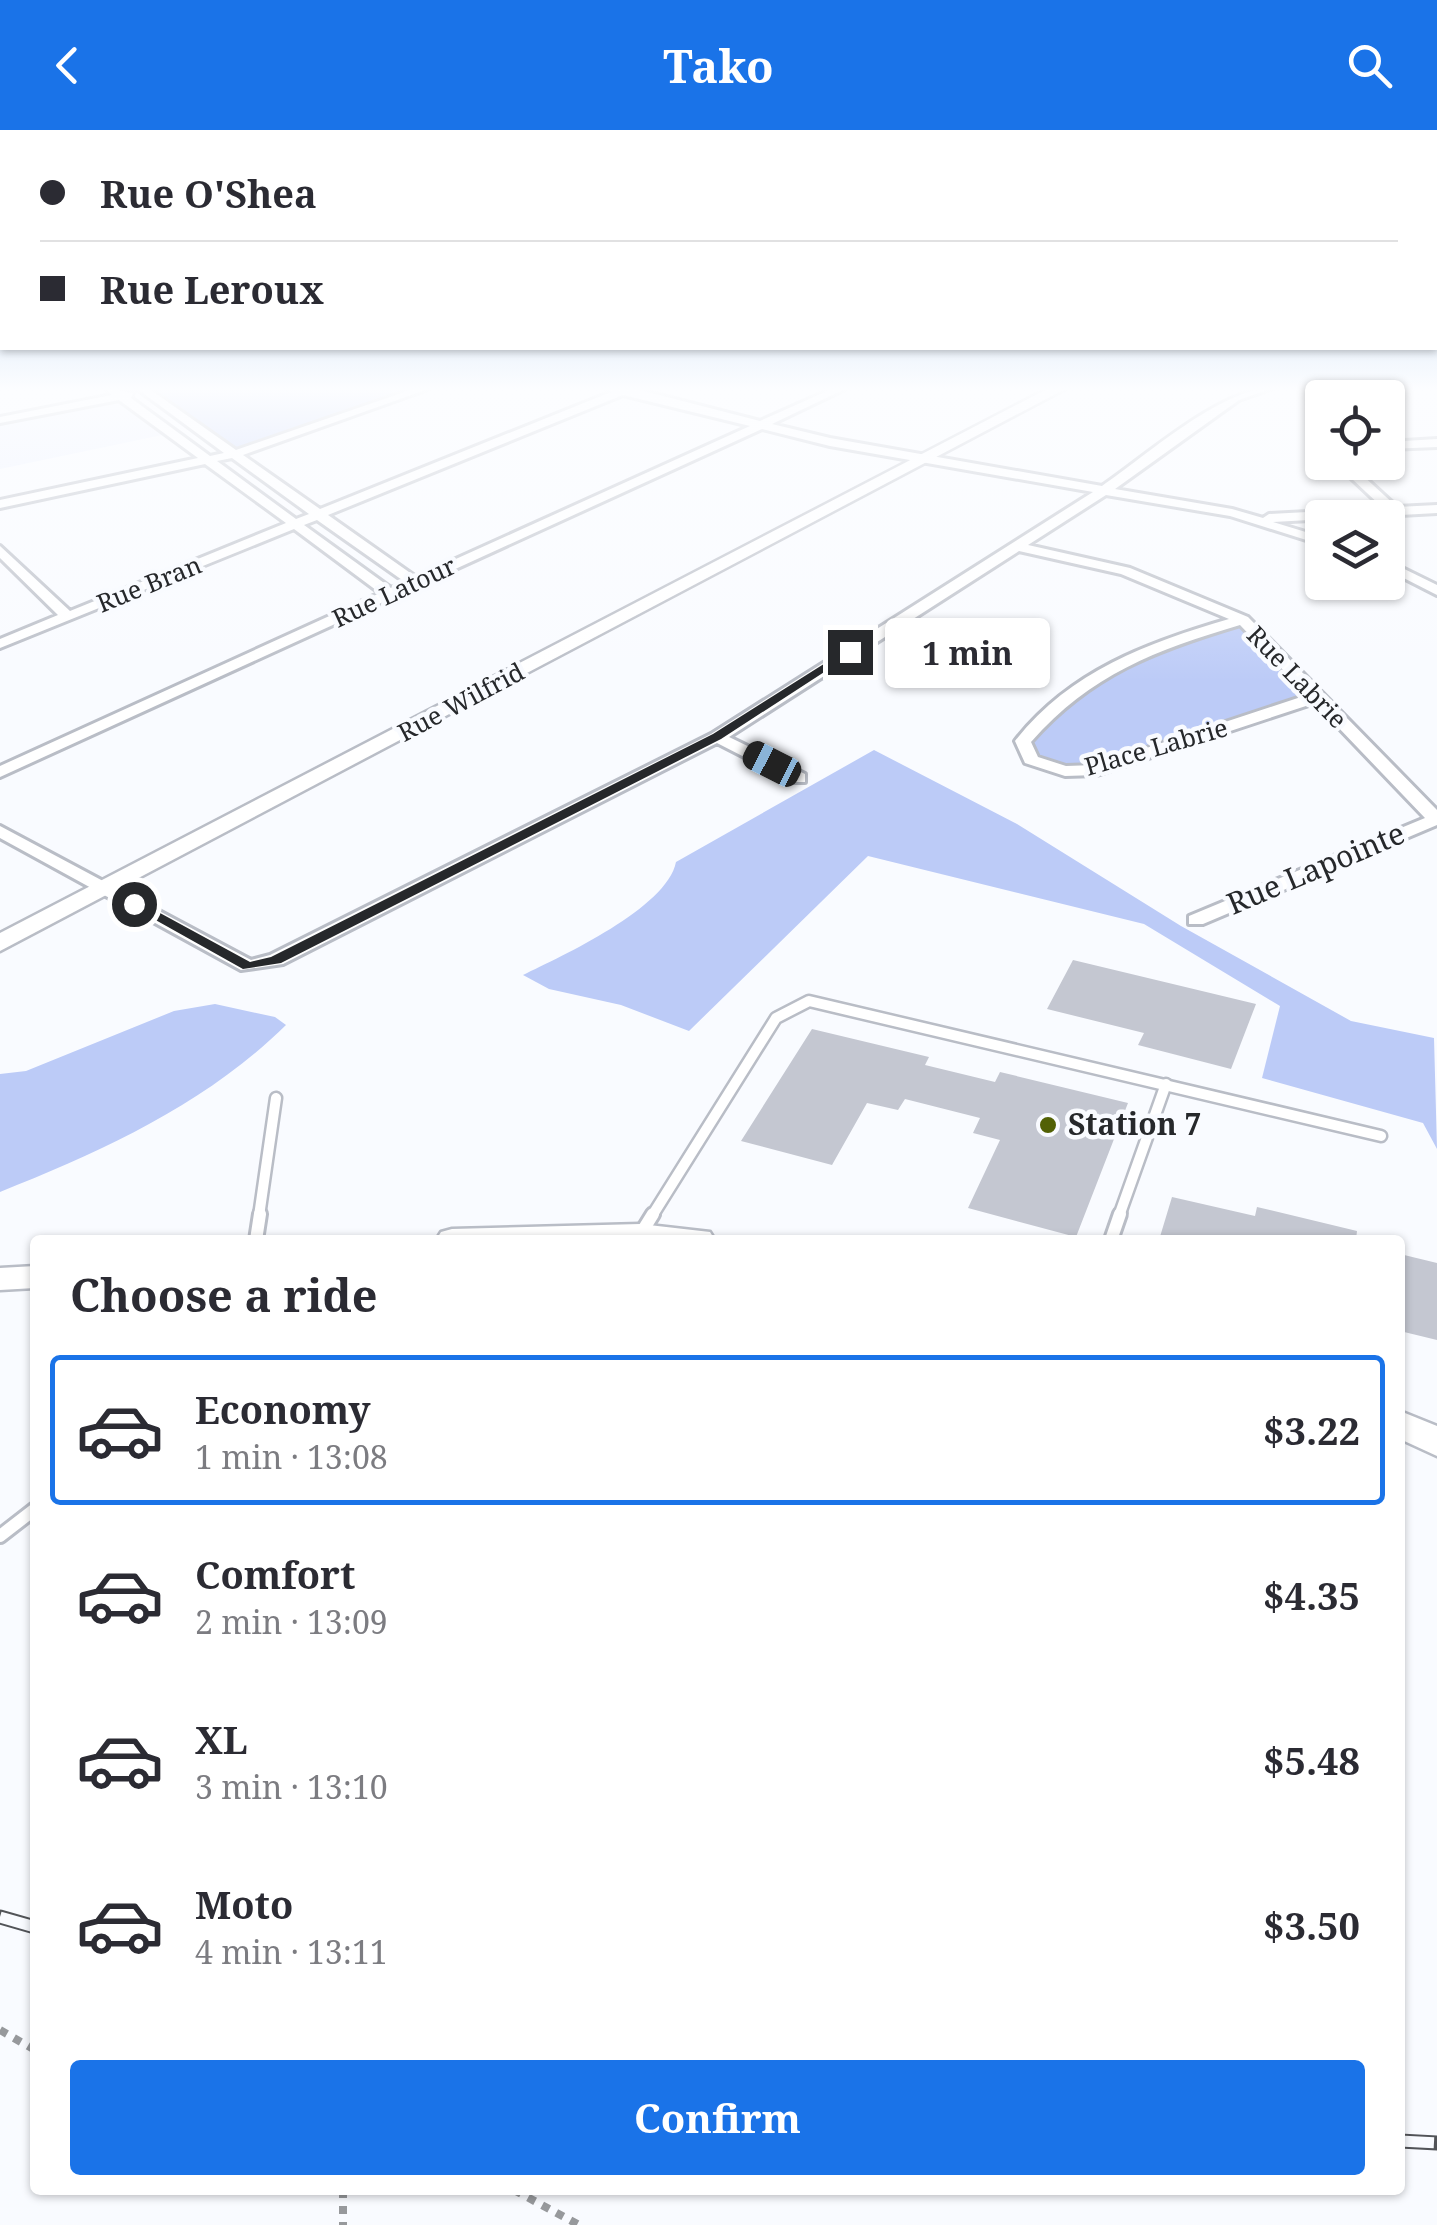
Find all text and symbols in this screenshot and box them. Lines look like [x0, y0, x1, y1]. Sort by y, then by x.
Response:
text: Tako [663, 35, 774, 96]
icon: back [40, 38, 95, 93]
icon: search [1342, 38, 1397, 93]
text: Rue O'Shea [100, 167, 317, 219]
text: Rue Leroux [100, 263, 324, 315]
map controls [1305, 380, 1405, 600]
button: locate [1305, 380, 1405, 480]
button: layers [1305, 500, 1405, 600]
street label: Rue Bran [91, 547, 206, 619]
street label: Rue Latour [326, 548, 461, 635]
callout: 1 min [885, 617, 1050, 687]
street label: Rue Labrie [1240, 618, 1355, 735]
route end [828, 630, 873, 675]
text: 1 min [922, 631, 1013, 674]
street label: Rue Wilfrid [391, 654, 530, 749]
street label: Place Labrie [1080, 709, 1231, 783]
car [738, 737, 806, 791]
street label: Rue Lapointe [1220, 812, 1411, 924]
route start [112, 882, 157, 927]
place label: Station 7 [1068, 1103, 1201, 1144]
marker: Station 7 [1037, 1114, 1059, 1136]
text: Choose a ride [70, 1264, 378, 1325]
text: Economy [195, 1383, 371, 1435]
icon: car [75, 1385, 165, 1475]
text: $3.22 [1263, 1404, 1360, 1456]
text: 1 min · 13:08 [195, 1435, 388, 1478]
text: Comfort [195, 1548, 355, 1600]
icon: car [75, 1550, 165, 1640]
text: $4.35 [1263, 1569, 1360, 1621]
text: 2 min · 13:09 [195, 1600, 388, 1643]
text: XL [195, 1713, 248, 1765]
icon: car [75, 1715, 165, 1805]
text: $5.48 [1263, 1734, 1360, 1786]
text: 3 min · 13:10 [195, 1765, 388, 1808]
text: Moto [195, 1878, 293, 1930]
icon: car [75, 1880, 165, 1970]
text: $3.50 [1263, 1899, 1360, 1951]
text: 4 min · 13:11 [195, 1930, 388, 1973]
button: Confirm [70, 2060, 1365, 2175]

